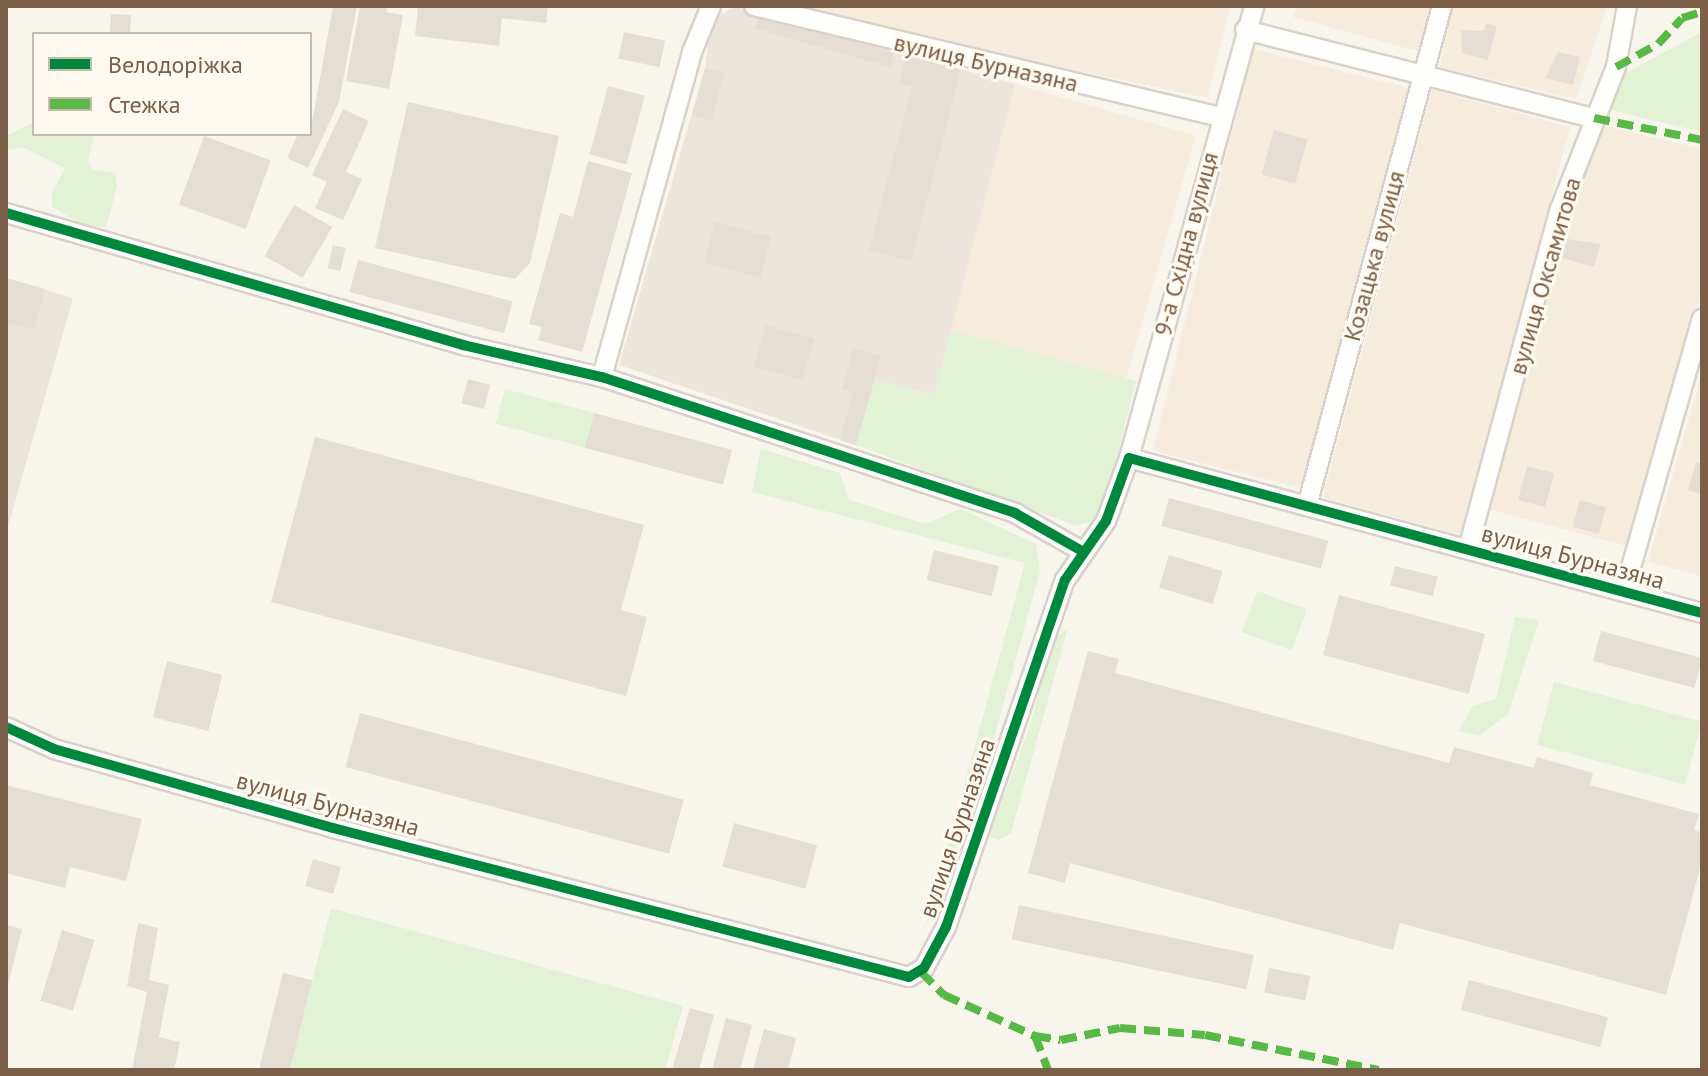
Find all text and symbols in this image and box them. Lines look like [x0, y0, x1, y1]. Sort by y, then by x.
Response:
street label: вулиця Бурназяна [891, 28, 1081, 98]
legend [32, 32, 312, 136]
text: Велодоріжка [108, 49, 243, 80]
text: Стежка [108, 89, 181, 120]
street label: 9-а Східна вулиця [1148, 149, 1224, 339]
street label: Козацька вулиця [1337, 168, 1411, 344]
street label: вулиця Оксамитова [1503, 174, 1587, 378]
street label: вулиця Бурназяна [1478, 519, 1668, 595]
street label: вулиця Бурназяна [913, 734, 1001, 922]
street label: вулиця Бурназяна [233, 766, 423, 842]

